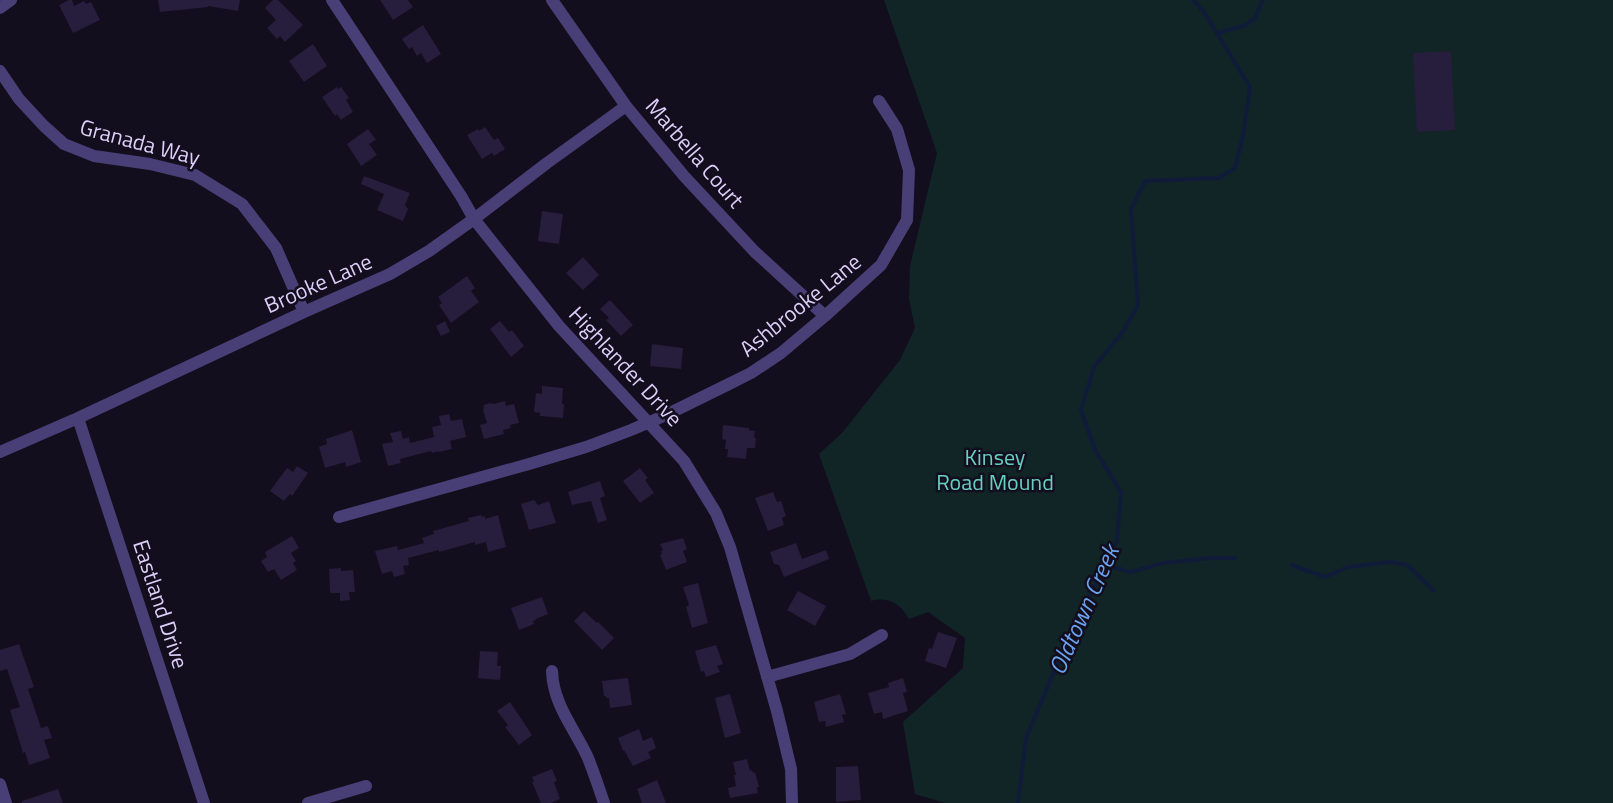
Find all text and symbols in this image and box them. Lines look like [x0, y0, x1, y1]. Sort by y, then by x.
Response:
street label: Marbella Court [637, 90, 753, 216]
street label: Granada Way [76, 110, 204, 174]
street label: Brooke Lane [259, 244, 377, 322]
street label: Ashbrooke Lane [732, 245, 868, 365]
street label: Highlander Drive [561, 298, 691, 434]
park label: Kinsey Road Mound [936, 440, 1054, 499]
street label: Eastland Drive [124, 535, 198, 673]
water label: Oldtown Creek [1038, 536, 1129, 680]

